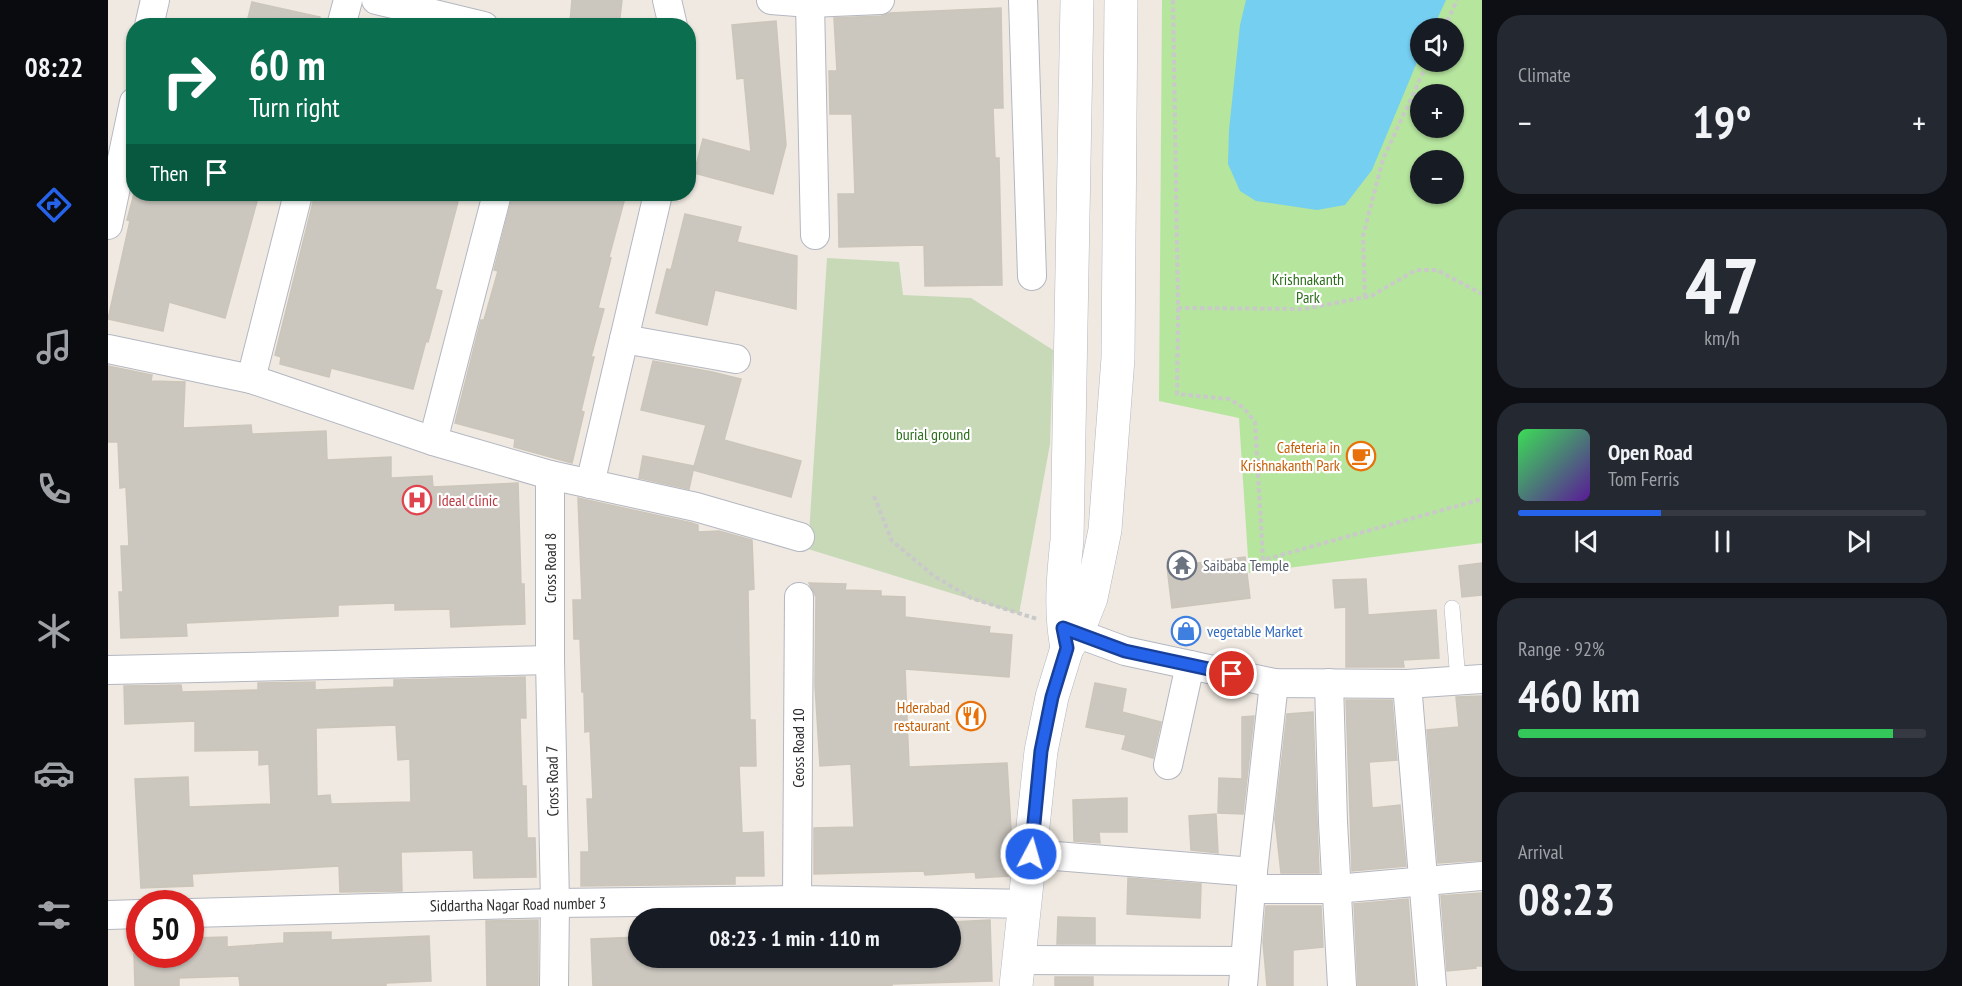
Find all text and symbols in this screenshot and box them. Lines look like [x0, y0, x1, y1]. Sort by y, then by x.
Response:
map controls [1410, 18, 1464, 204]
button: sound [1410, 18, 1464, 72]
text: 60 m [249, 37, 326, 92]
icon: right [150, 42, 228, 120]
text: 08:22 [25, 50, 83, 84]
text: Climate [1518, 62, 1571, 88]
button: + [1410, 84, 1464, 138]
text: Turn right [249, 90, 340, 124]
text: 19° [1692, 92, 1752, 150]
text: − [1518, 101, 1532, 144]
text: + [1912, 101, 1926, 144]
button: − [1410, 150, 1464, 204]
icon: arrive [200, 156, 233, 189]
text: Then [150, 159, 188, 187]
icon: directions [33, 184, 75, 226]
text: 47 [1685, 235, 1759, 336]
park label: Krishnakanth Park [1272, 269, 1344, 307]
text: km/h [1704, 325, 1740, 351]
icon: music [33, 326, 75, 368]
park label: burial ground [896, 424, 970, 444]
place label: Cafeteria in Krishnakanth Park [1240, 437, 1341, 475]
text: Open Road [1608, 438, 1693, 466]
cafe icon: Cafeteria in Krishnakanth Park [1345, 440, 1377, 472]
text: Tom Ferris [1608, 466, 1679, 492]
icon: phone [33, 468, 75, 510]
hospital icon: Ideal clinic [401, 484, 433, 516]
place label: Ideal clinic [438, 490, 498, 510]
icon: previous [1570, 525, 1603, 558]
icon: pause [1706, 525, 1739, 558]
icon: next [1842, 525, 1875, 558]
street label: Cross Road 8 [540, 533, 560, 603]
temple icon: Saibaba Temple [1166, 549, 1198, 581]
place label: Saibaba Temple [1203, 555, 1289, 575]
icon: climate [33, 610, 75, 652]
shop icon: vegetable Market [1170, 615, 1202, 647]
place label: vegetable Market [1207, 621, 1303, 641]
text: Range · 92% [1518, 636, 1605, 662]
pin [1206, 648, 1257, 699]
icon: arrive [1215, 657, 1248, 690]
text: 460 km [1518, 666, 1640, 724]
place label: Hderabad restaurant [894, 697, 951, 735]
restaurant icon: Hderabad restaurant [955, 700, 987, 732]
street label: Ceoss Road 10 [788, 708, 808, 788]
street label: Cross Road 7 [541, 746, 563, 816]
icon: car [33, 752, 75, 794]
position arrow [999, 822, 1063, 886]
text: Arrival [1518, 839, 1563, 865]
text: 08:23 [1518, 869, 1615, 927]
speed limit sign: 50 [126, 890, 204, 968]
street label: Siddartha Nagar Road number 3 [430, 892, 606, 916]
icon: filters [33, 894, 75, 936]
text: 08:23 · 1 min · 110 m [709, 924, 880, 952]

